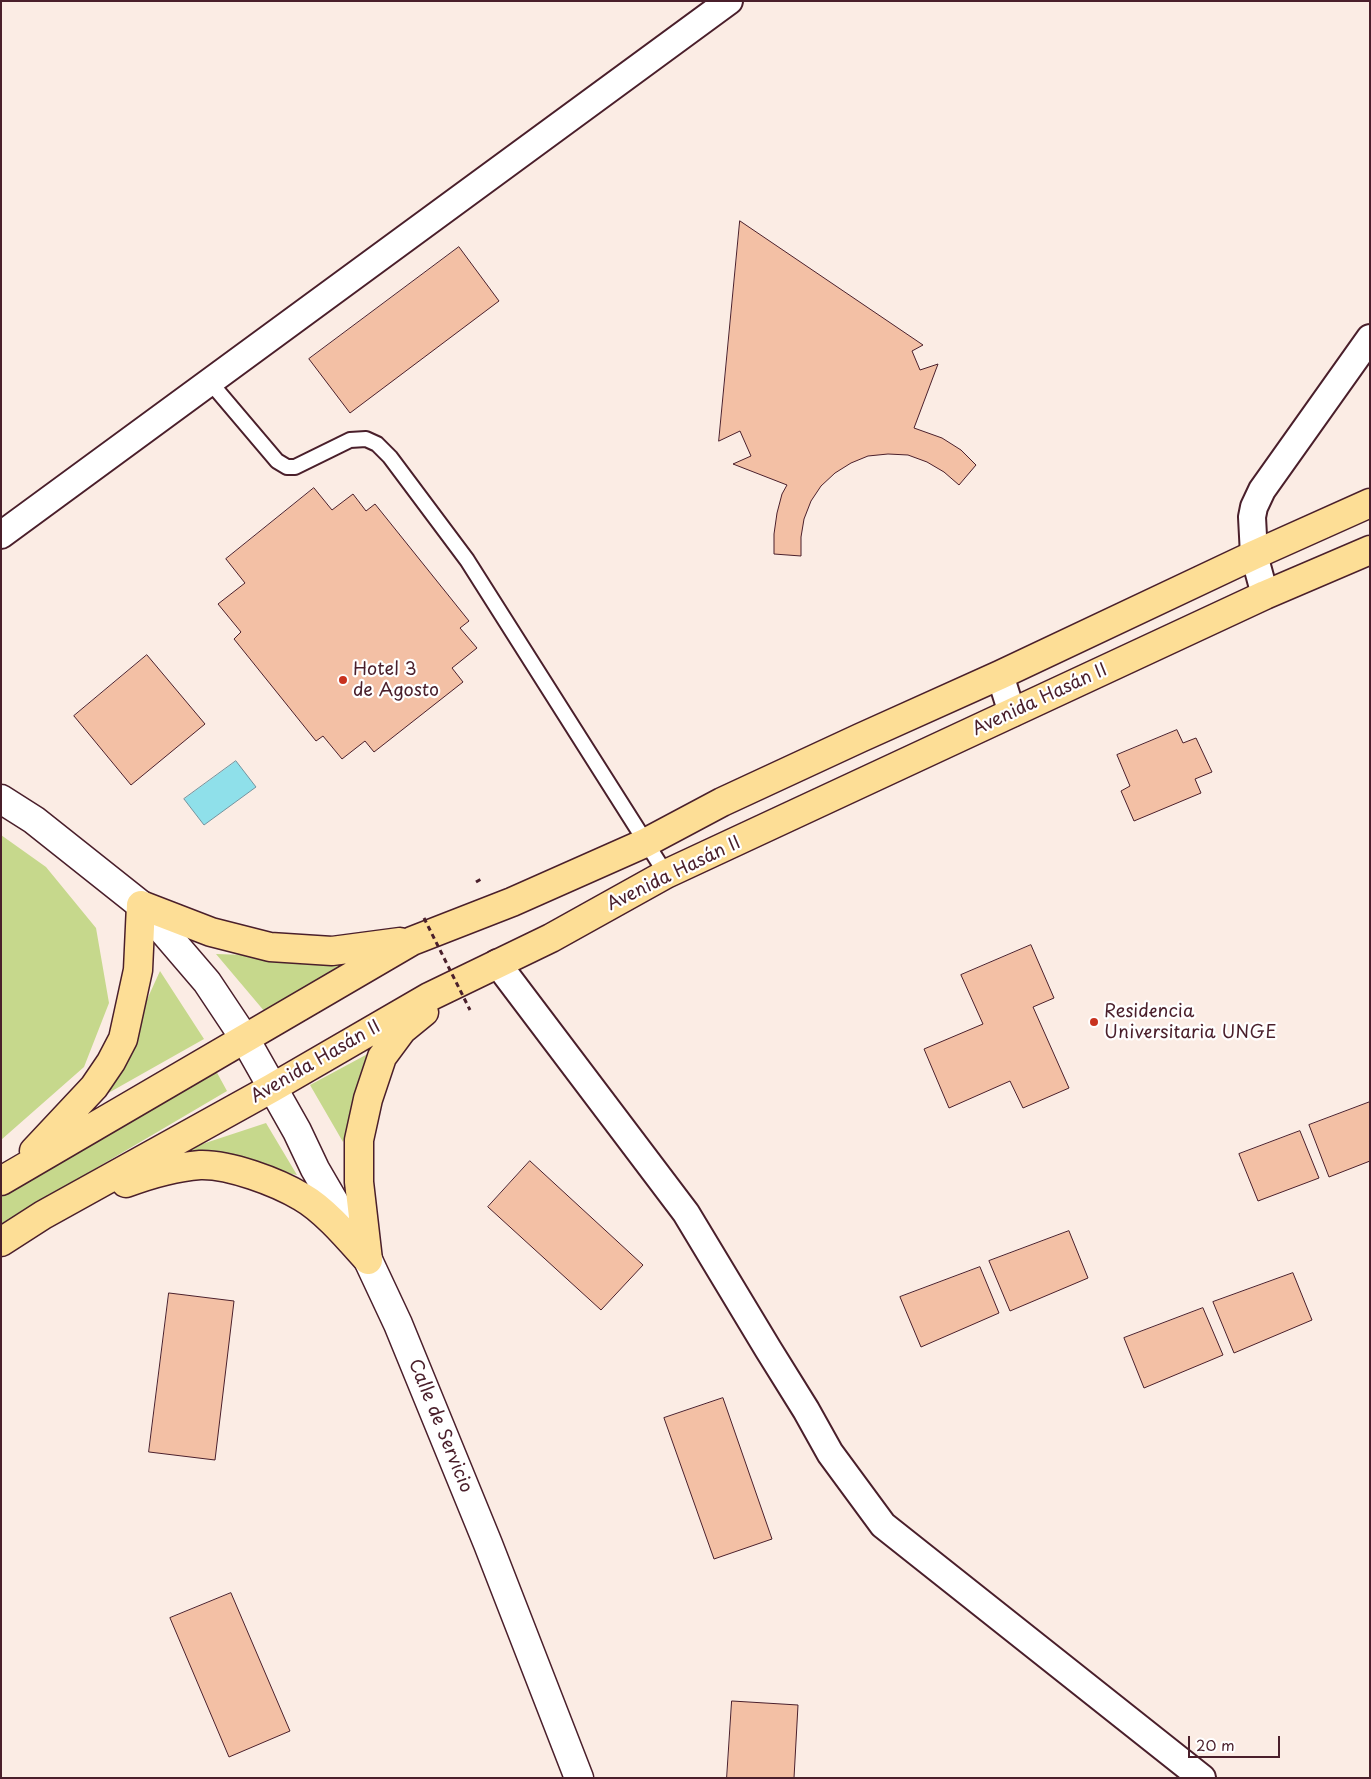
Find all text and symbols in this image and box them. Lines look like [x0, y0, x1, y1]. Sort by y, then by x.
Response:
place label: Hotel 3 de Agosto [353, 659, 439, 702]
street label: Avenida Hasán II [969, 659, 1111, 741]
marker: Hotel 3 de Agosto [337, 674, 349, 686]
street label: Avenida Hasán II [603, 832, 745, 916]
place label: Residencia Universitaria UNGE [1104, 1001, 1277, 1044]
street label: Avenida Hasán II [247, 1016, 385, 1108]
marker: Residencia Universitaria UNGE [1088, 1016, 1100, 1028]
street label: Calle de Servicio [403, 1356, 477, 1496]
scale bar [1191, 1726, 1284, 1758]
text: 20 m [1196, 1733, 1235, 1756]

